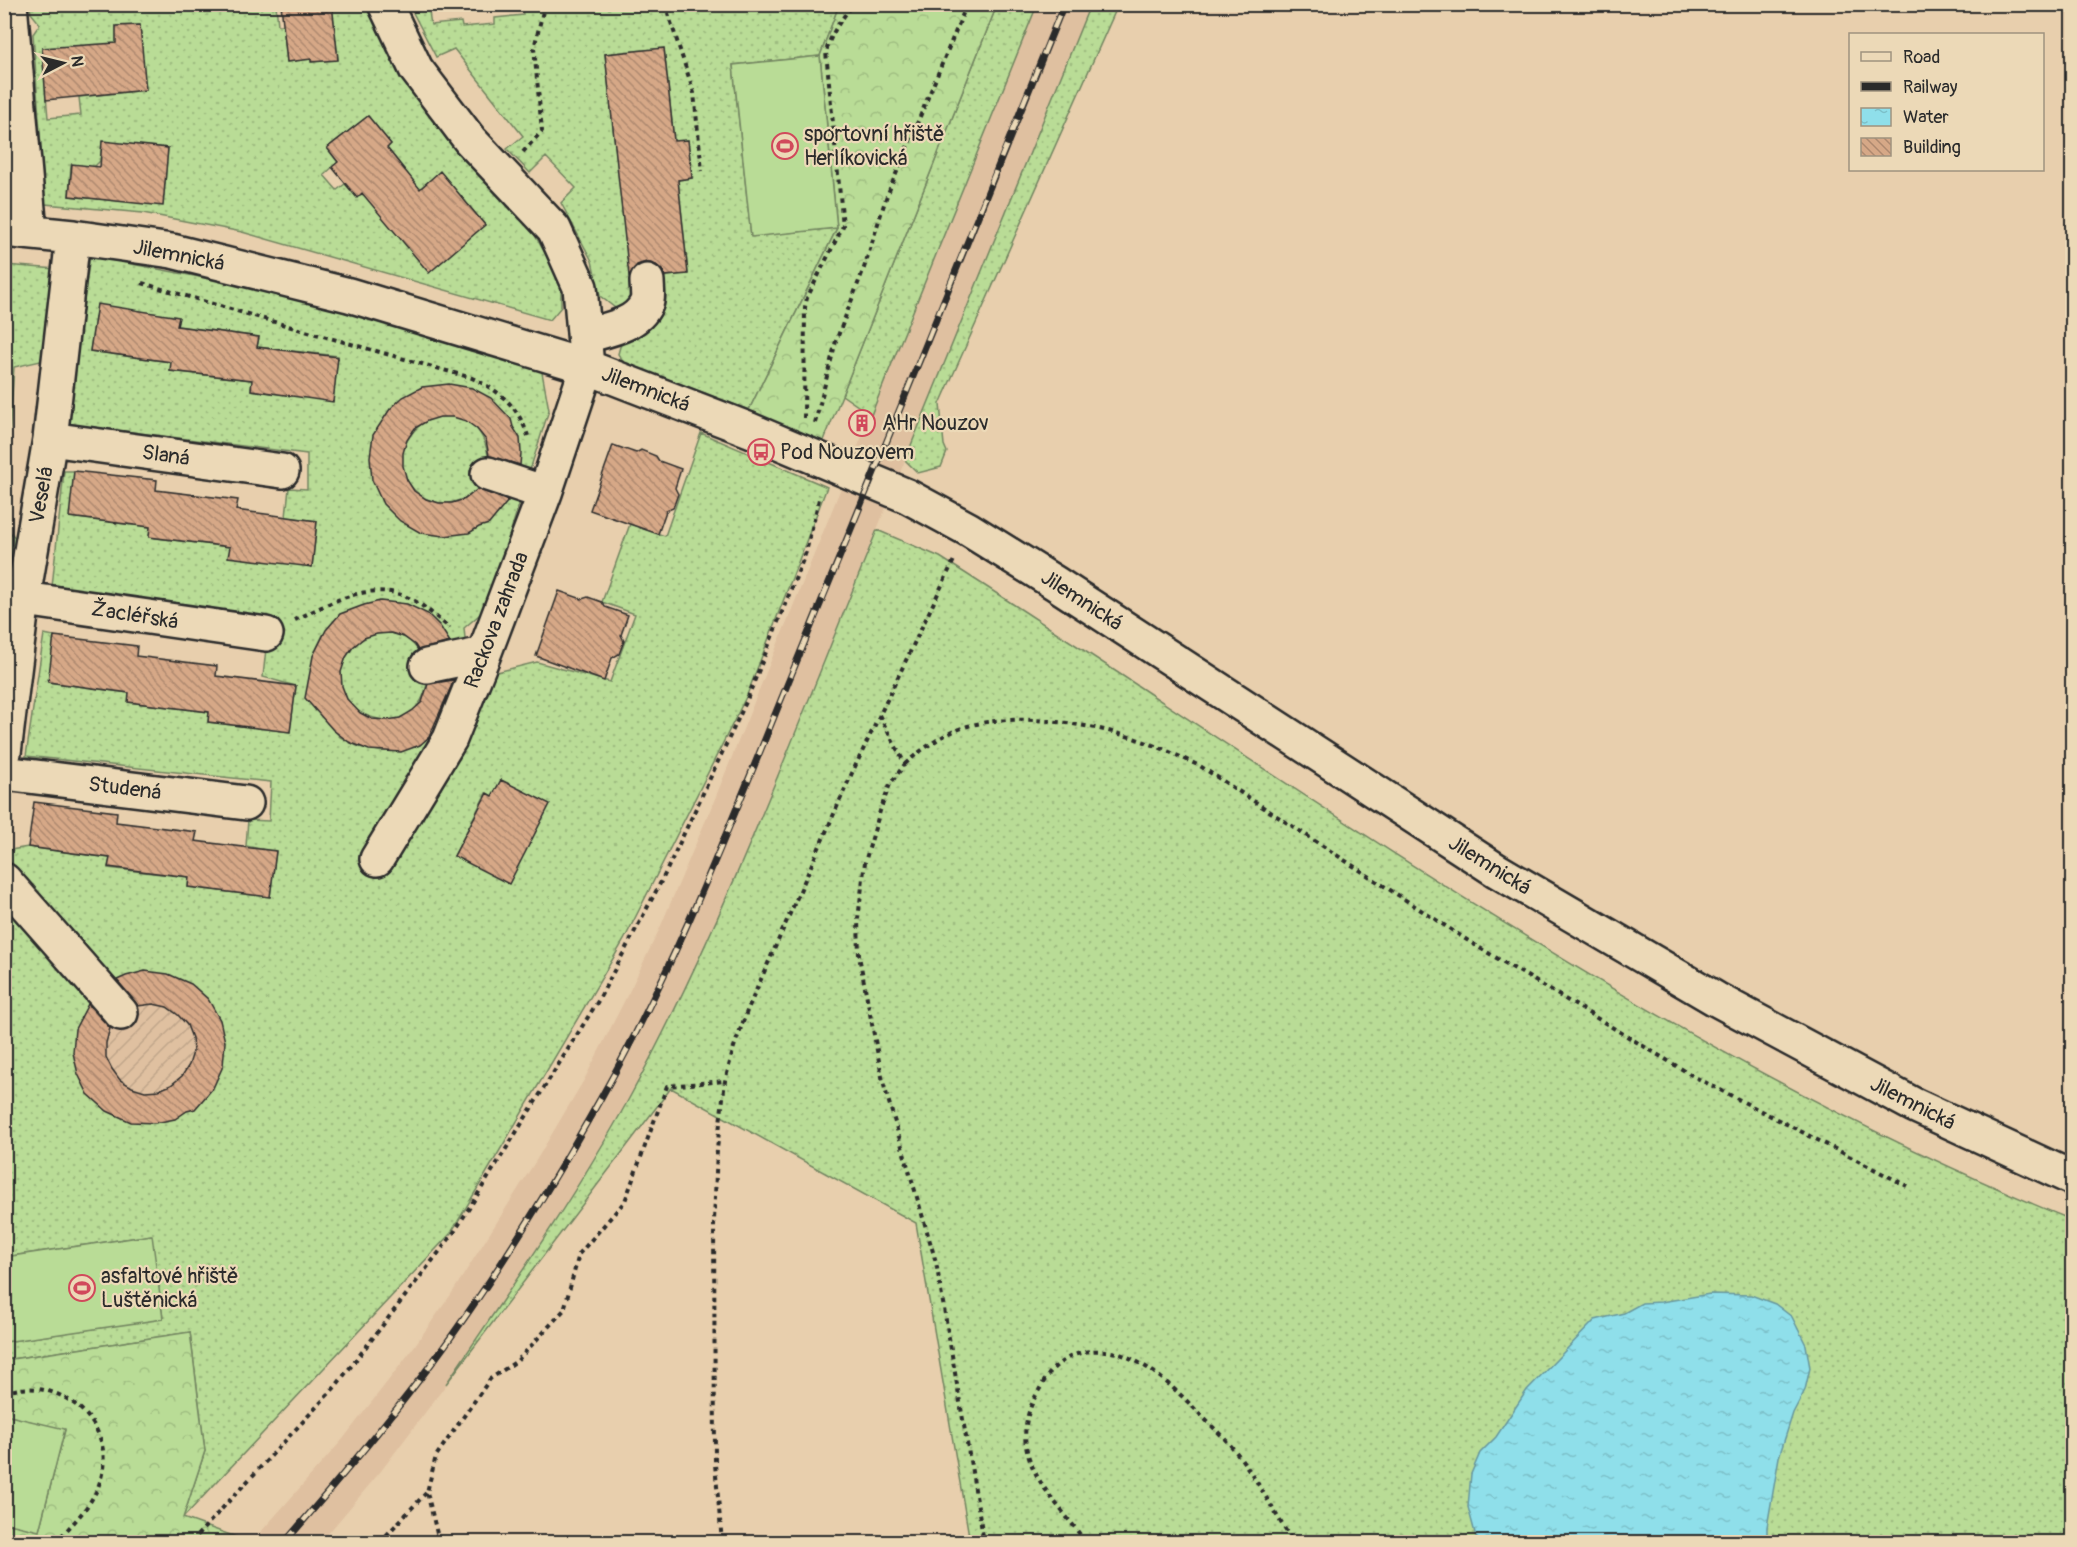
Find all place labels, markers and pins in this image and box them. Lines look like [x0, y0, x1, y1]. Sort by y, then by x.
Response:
place label: sportovní hřiště Herlíkovická [804, 121, 944, 172]
sports icon: sportovní hřiště Herlíkovická [770, 131, 800, 161]
building icon: AHr Nouzov [847, 408, 877, 438]
place label: AHr Nouzov [882, 410, 989, 437]
bus stop icon: Pod Nouzovem [746, 437, 776, 467]
place label: Pod Nouzovem [780, 439, 914, 466]
place label: asfaltové hřiště Luštěnická [101, 1263, 238, 1314]
sports icon: asfaltové hřiště Luštěnická [67, 1273, 97, 1303]

